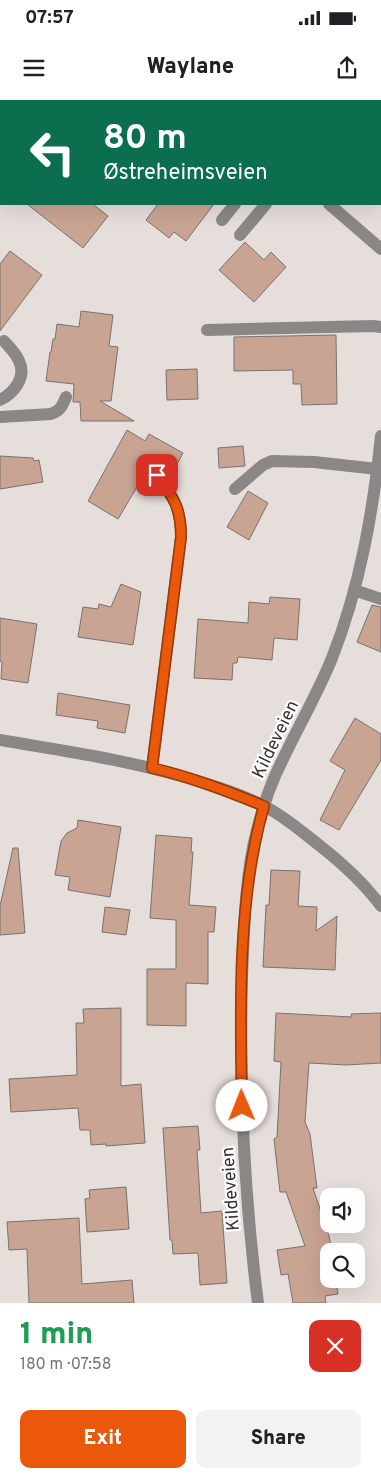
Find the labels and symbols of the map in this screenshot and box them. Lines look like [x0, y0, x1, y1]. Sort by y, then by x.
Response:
pin [136, 454, 178, 496]
street label: Kildeveien [248, 697, 305, 782]
position arrow [215, 1079, 267, 1131]
street label: Kildeveien [217, 1146, 246, 1232]

